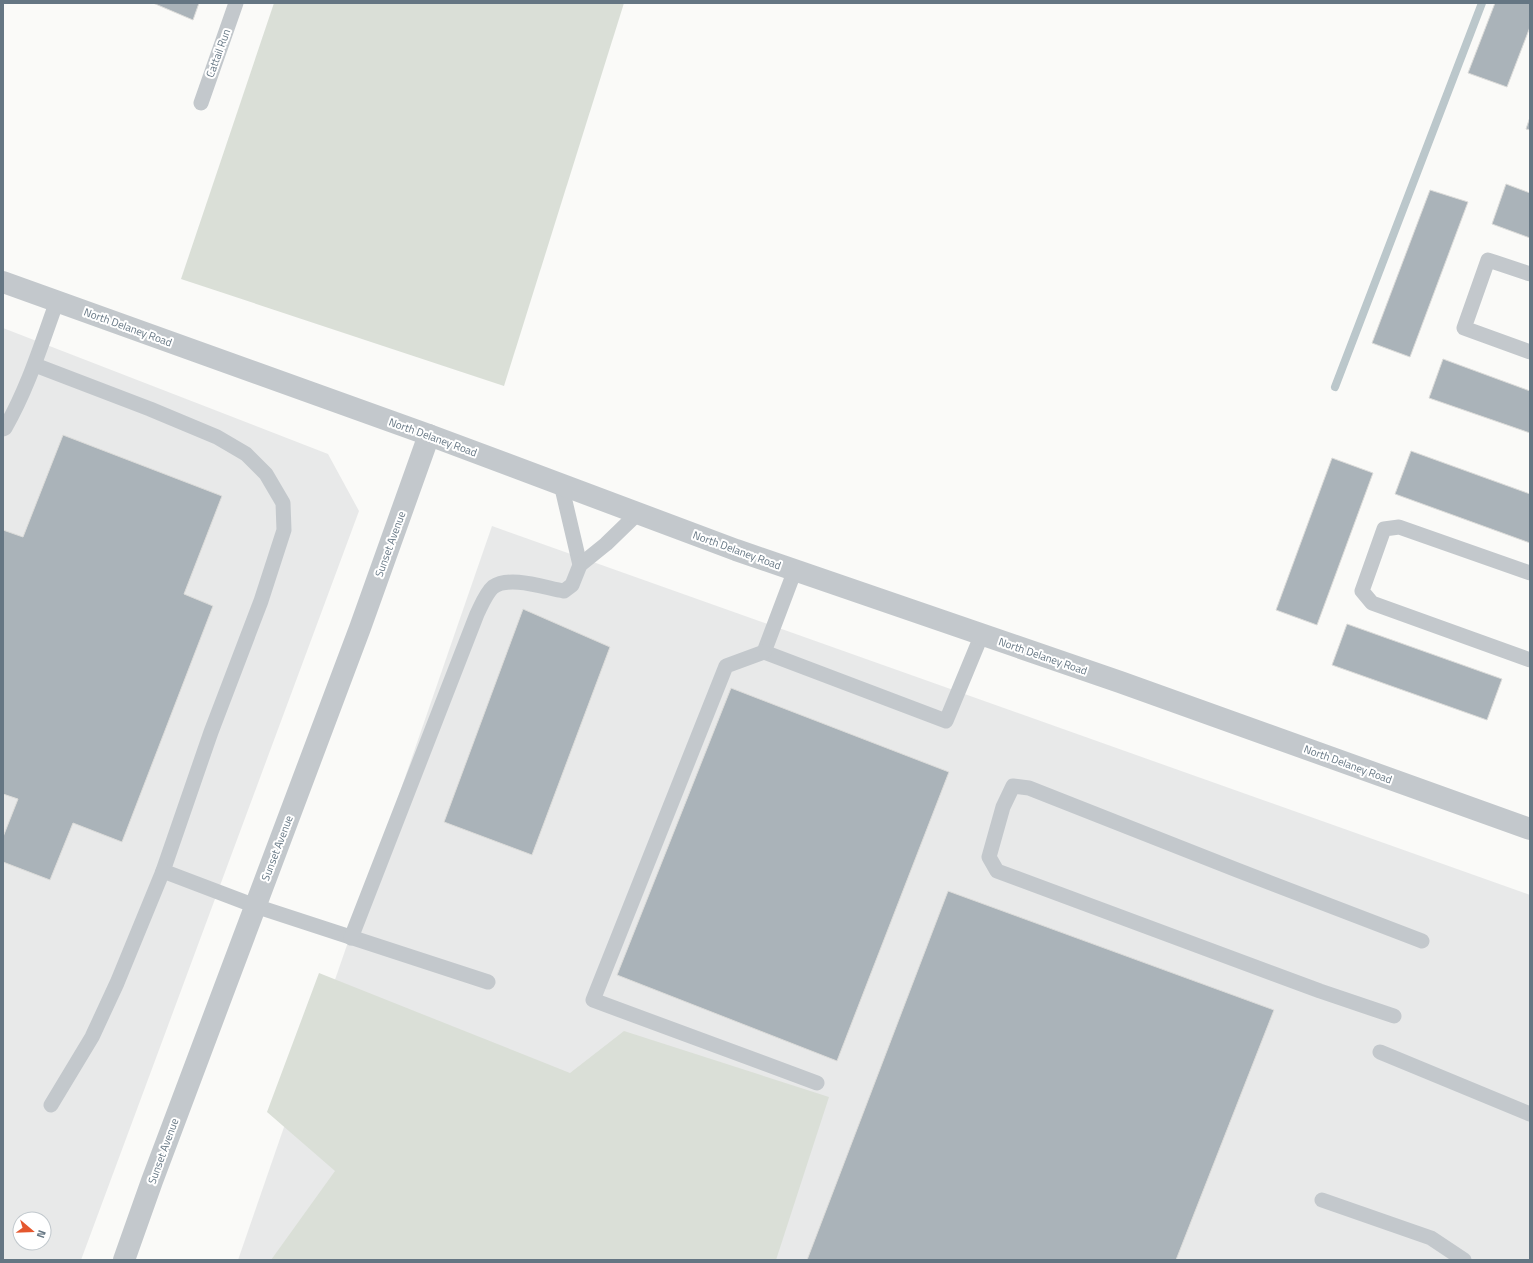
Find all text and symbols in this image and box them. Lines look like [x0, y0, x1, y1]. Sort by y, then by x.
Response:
street label: Cattail Run [202, 26, 234, 80]
street label: North Delaney Road [82, 304, 175, 350]
street label: North Delaney Road [387, 414, 480, 460]
street label: Sunset Avenue [371, 508, 409, 579]
street label: North Delaney Road [691, 527, 784, 573]
street label: North Delaney Road [997, 633, 1090, 679]
street label: North Delaney Road [1302, 741, 1395, 787]
street label: Sunset Avenue [257, 812, 297, 883]
street label: Sunset Avenue [144, 1115, 182, 1186]
north arrow [12, 1211, 52, 1251]
text: N [33, 1228, 50, 1240]

